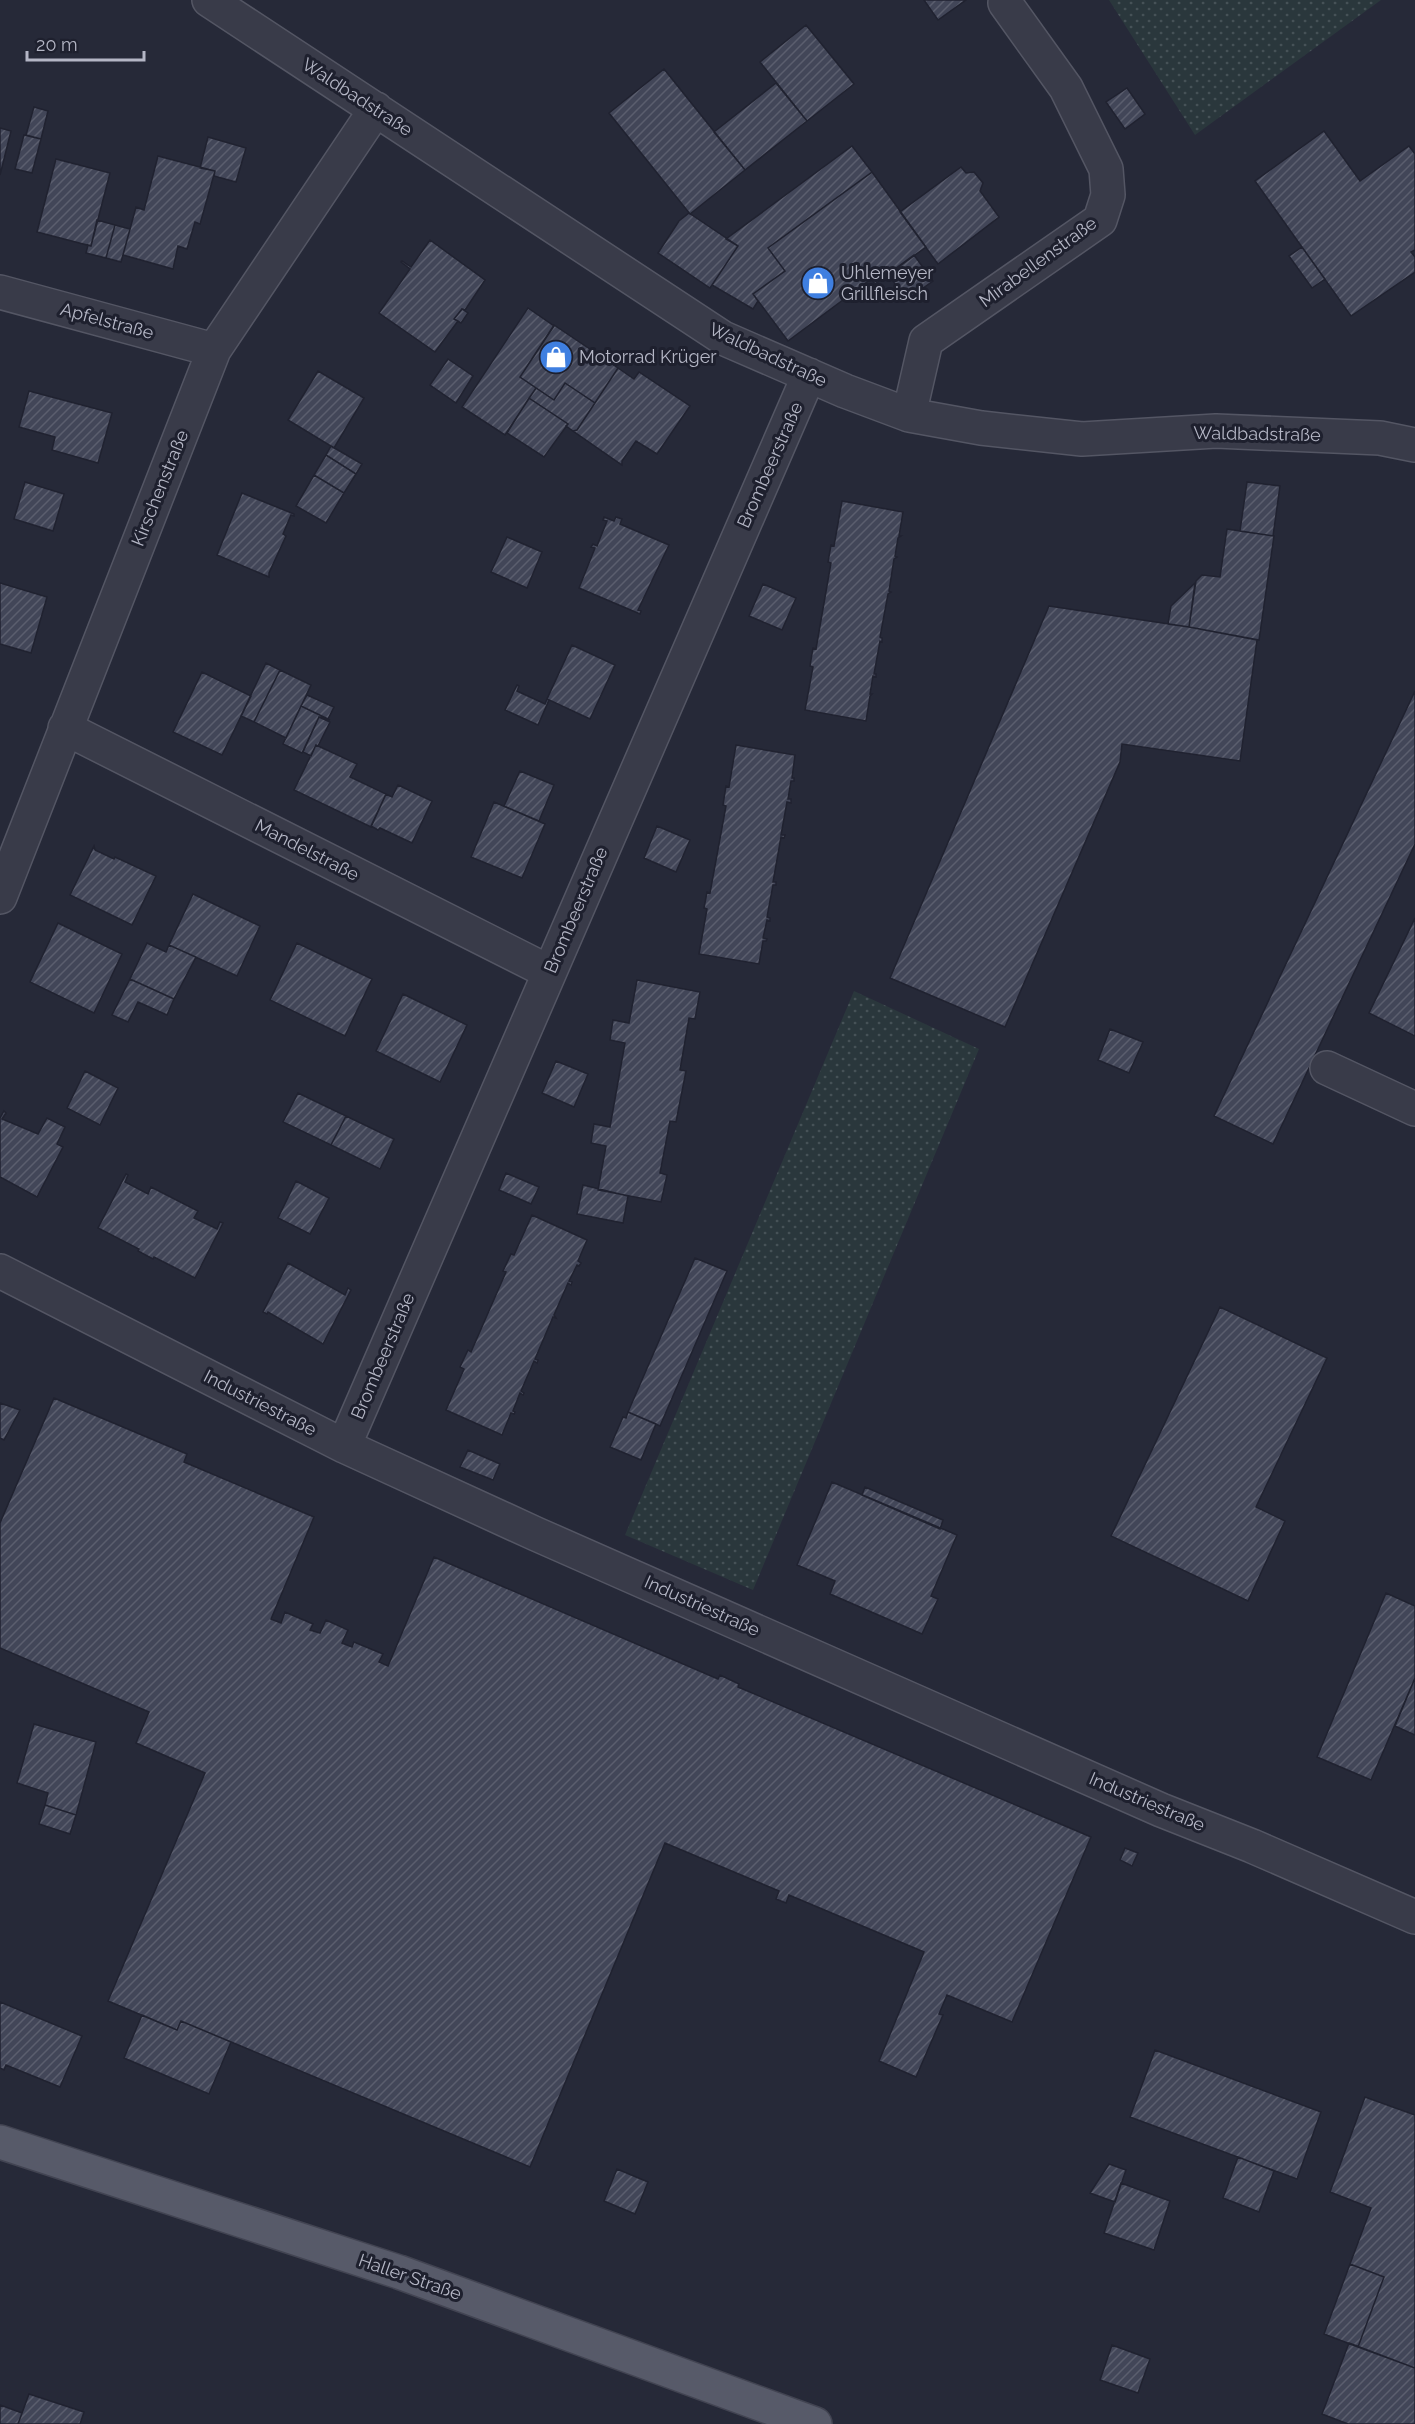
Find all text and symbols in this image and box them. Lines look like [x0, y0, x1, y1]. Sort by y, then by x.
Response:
scale bar [27, 24, 144, 62]
text: 20 m [36, 34, 78, 55]
street label: Waldbadstraße [298, 53, 417, 140]
street label: Mirabellenstraße [975, 212, 1101, 311]
place label: Uhlemeyer Grillfleisch [841, 262, 934, 304]
shop icon: Uhlemeyer Grillfleisch [800, 265, 836, 301]
street label: Apfelstraße [58, 298, 156, 343]
street label: Waldbadstraße [706, 318, 831, 391]
shop icon: Motorrad Krüger [538, 339, 574, 375]
place label: Motorrad Krüger [579, 346, 717, 367]
street label: Brombeerstraße [732, 398, 807, 531]
street label: Waldbadstraße [1193, 422, 1321, 445]
street label: Kirschenstraße [127, 426, 193, 549]
street label: Mandelstraße [252, 814, 363, 885]
street label: Brombeerstraße [539, 843, 612, 976]
street label: Brombeerstraße [346, 1289, 419, 1422]
street label: Industriestraße [200, 1365, 320, 1440]
street label: Industriestraße [641, 1571, 763, 1640]
street label: Industriestraße [1086, 1768, 1209, 1836]
street label: Haller Straße [356, 2249, 465, 2304]

